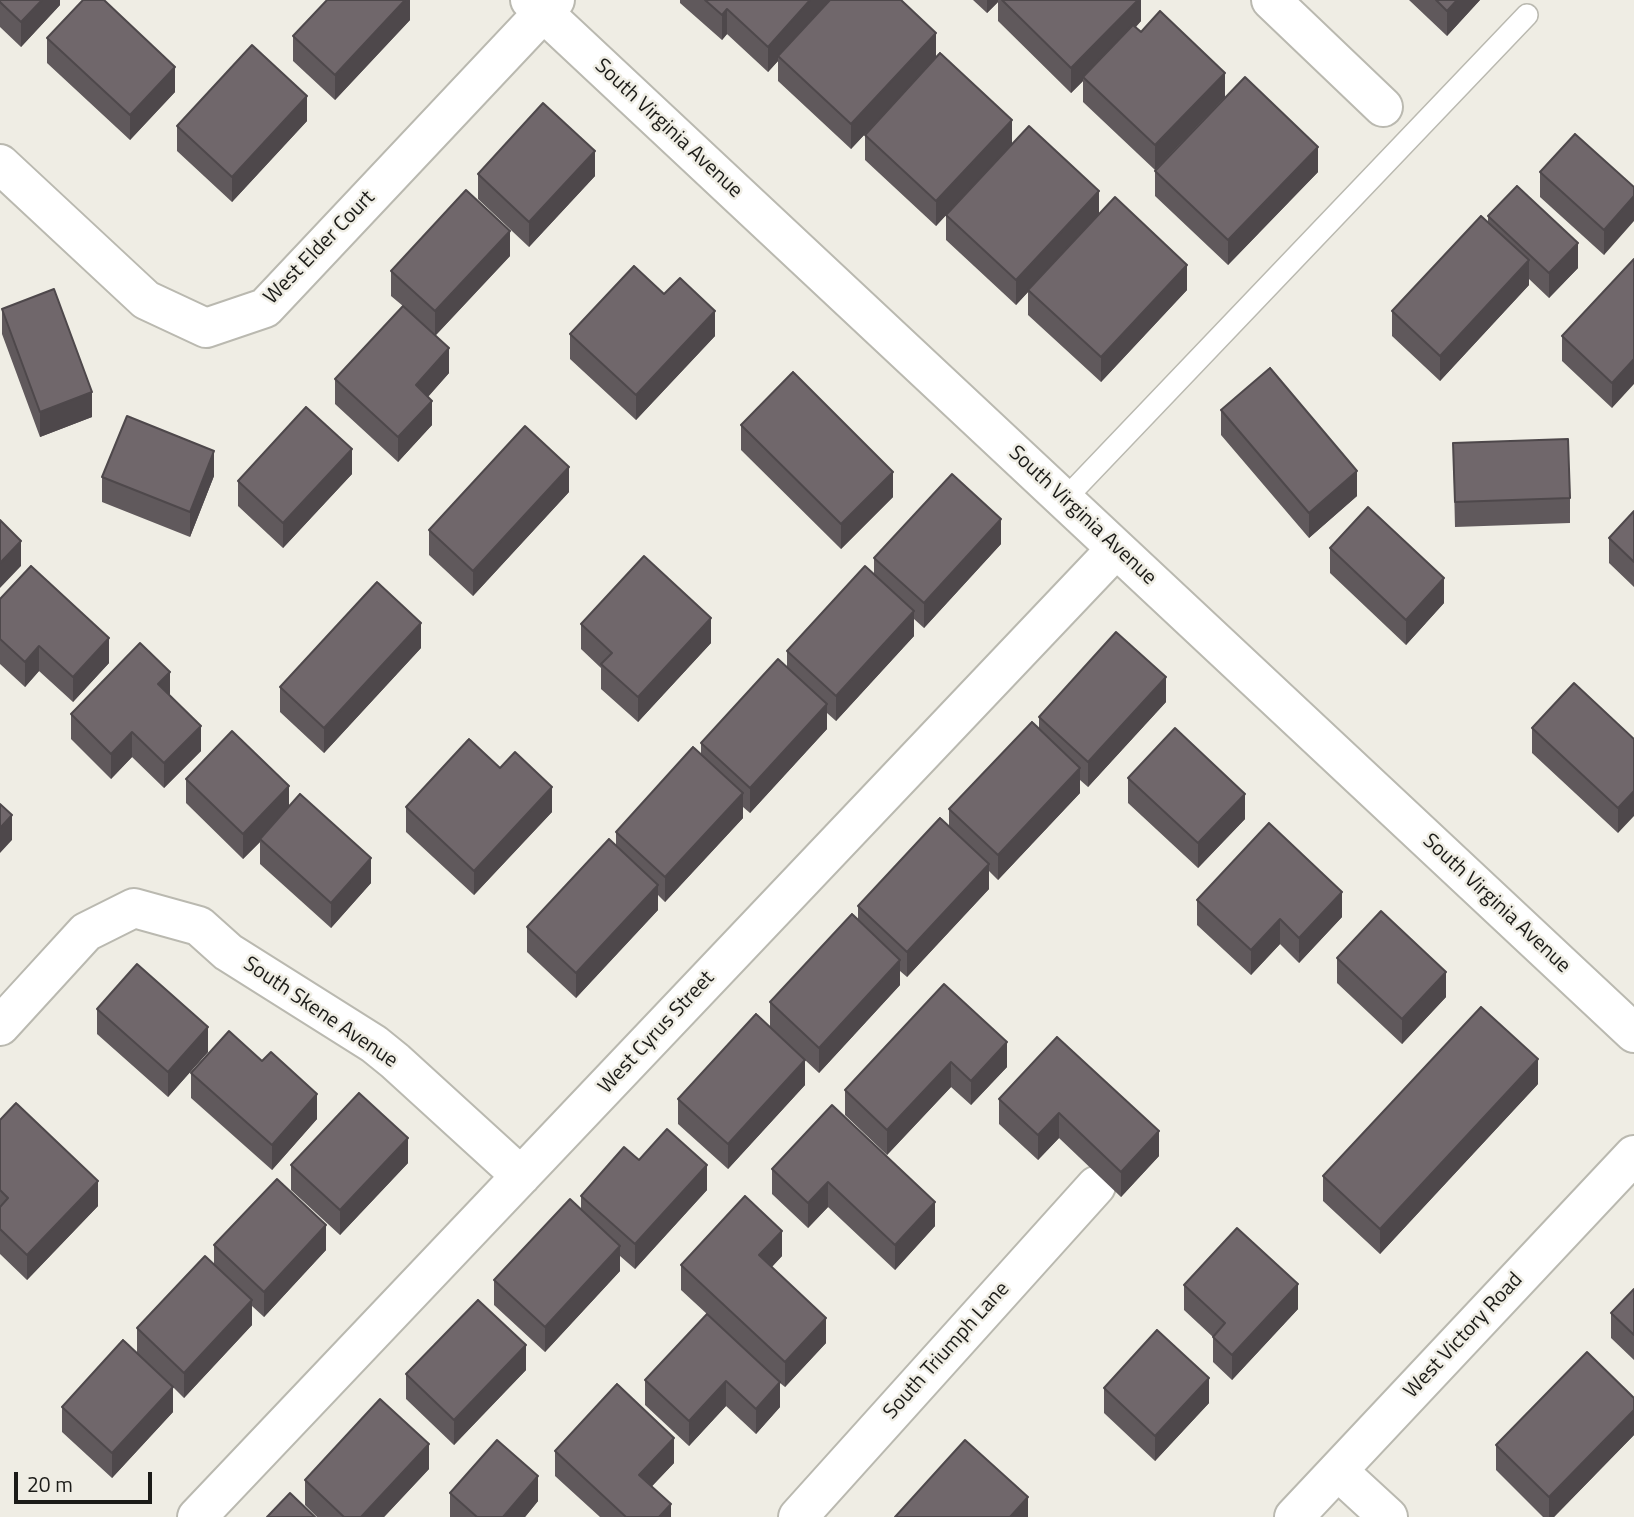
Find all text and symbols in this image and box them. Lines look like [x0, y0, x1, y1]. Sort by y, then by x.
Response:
street label: South Virginia Avenue [589, 54, 747, 204]
street label: West Elder Court [259, 186, 381, 310]
street label: South Virginia Avenue [1003, 441, 1161, 591]
street label: South Virginia Avenue [1417, 829, 1575, 979]
street label: South Skene Avenue [238, 952, 402, 1074]
street label: West Cyrus Street [594, 966, 720, 1100]
street label: West Victory Road [1399, 1268, 1529, 1404]
street label: South Triumph Lane [879, 1277, 1015, 1425]
scale bar [18, 1458, 156, 1502]
text: 20 m [27, 1468, 73, 1500]

